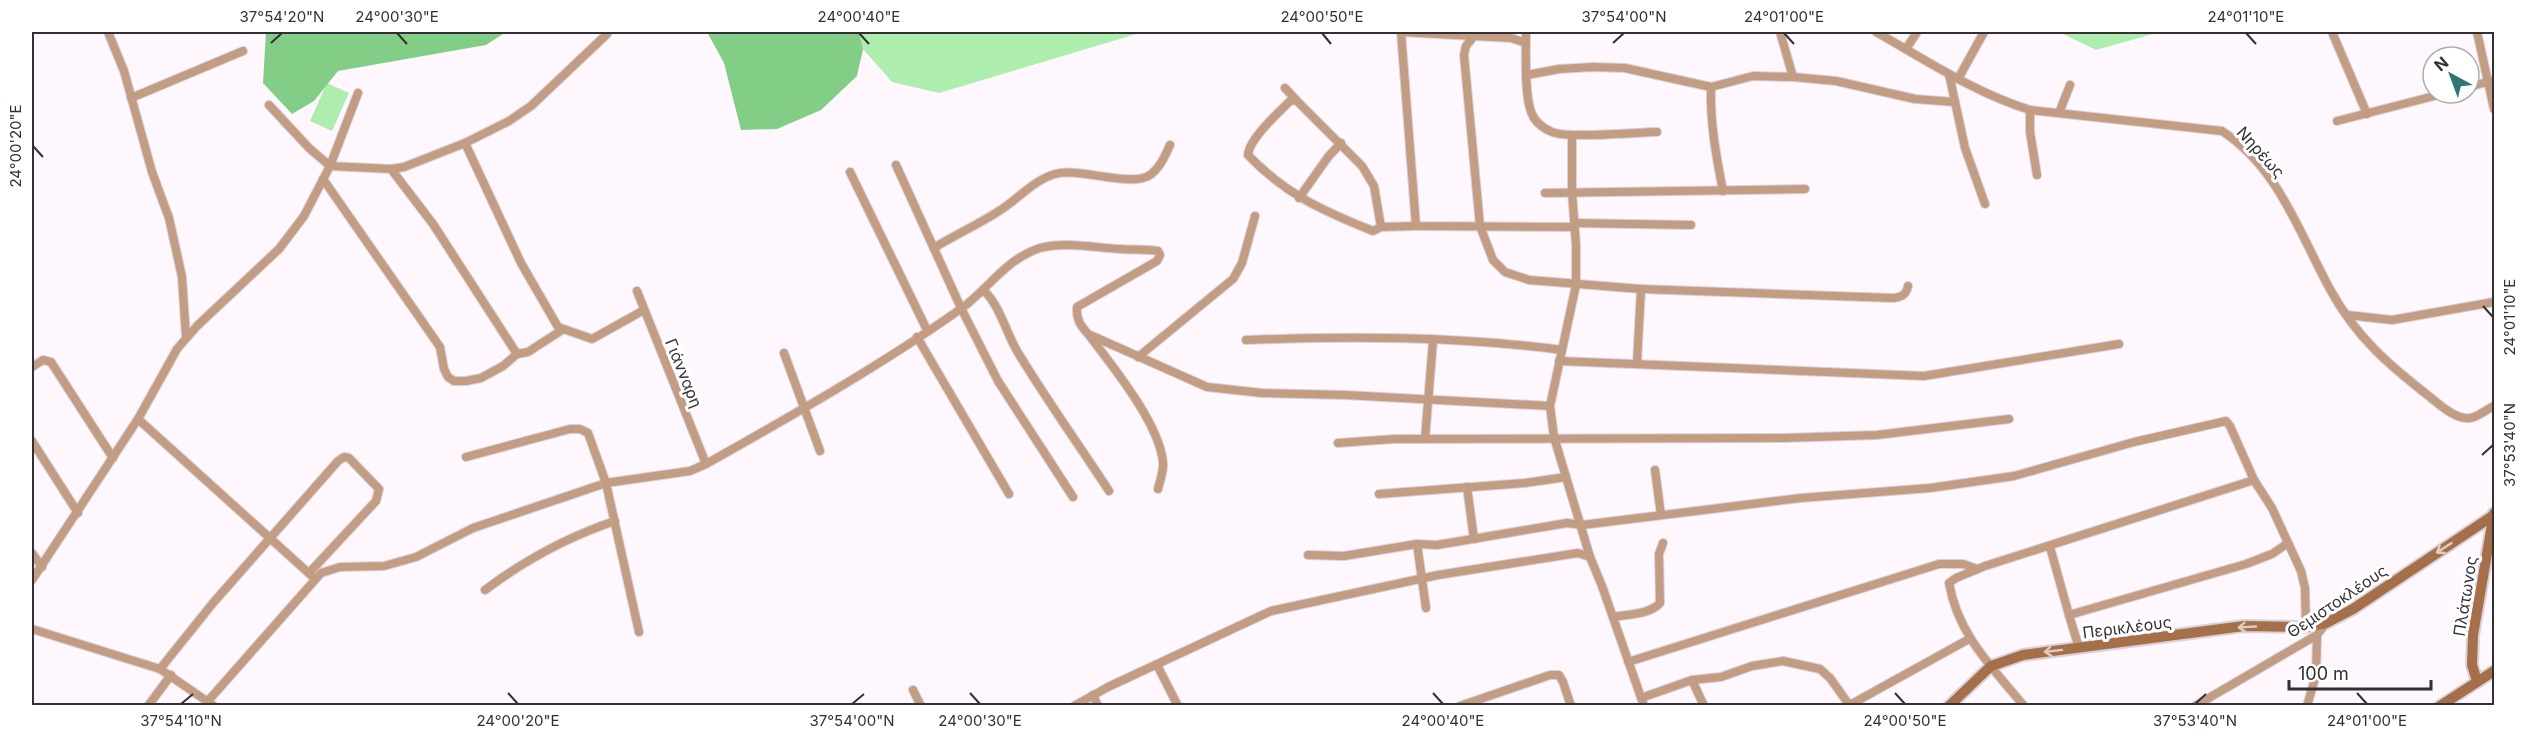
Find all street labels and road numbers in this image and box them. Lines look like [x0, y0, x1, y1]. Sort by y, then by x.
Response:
street label: Νηρέως [2233, 122, 2289, 182]
street label: Γιάνναρη [661, 336, 707, 410]
street label: Πλάτωνος [2449, 554, 2481, 638]
street label: Θεμιστοκλέους [2283, 560, 2391, 642]
street label: Περικλέους [2081, 612, 2173, 642]

